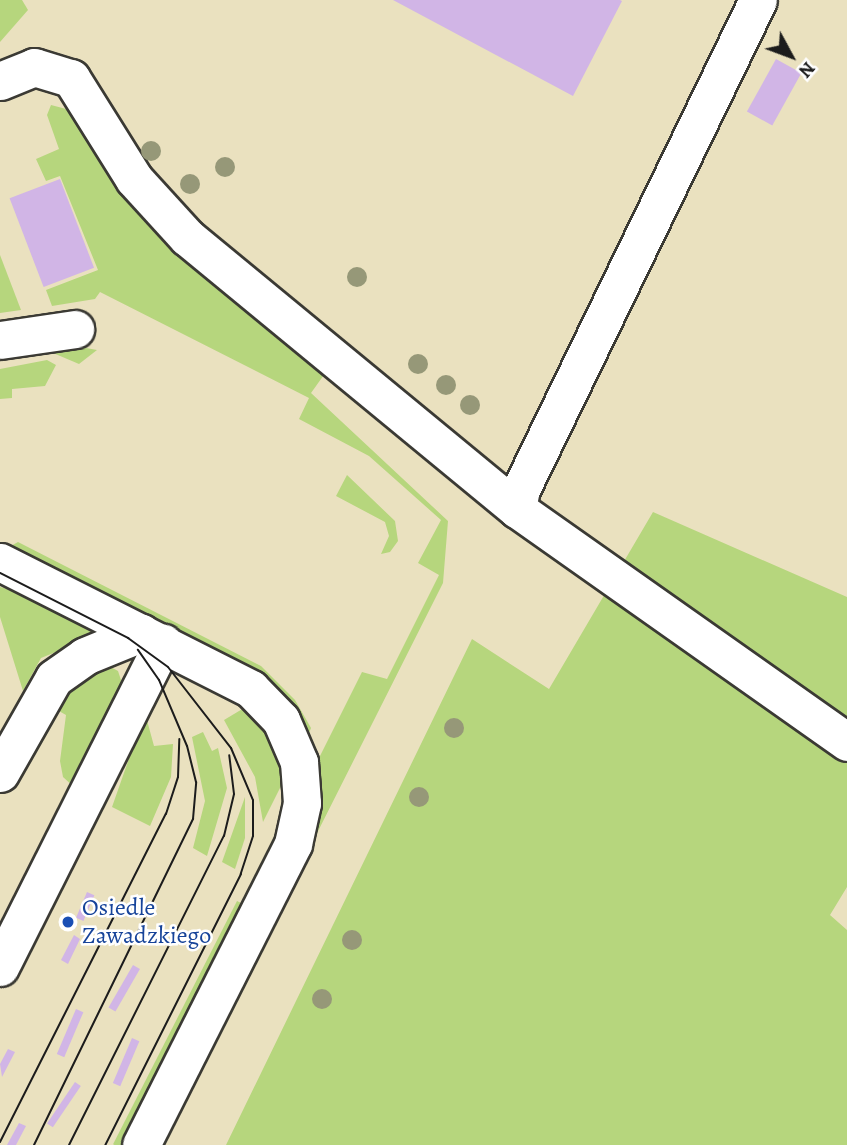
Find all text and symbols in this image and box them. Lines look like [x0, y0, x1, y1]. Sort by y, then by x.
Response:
north arrow [756, 21, 826, 91]
text: N [792, 56, 821, 84]
place label: Osiedle Zawadzkiego [82, 894, 211, 950]
marker: Osiedle Zawadzkiego [60, 914, 76, 930]

